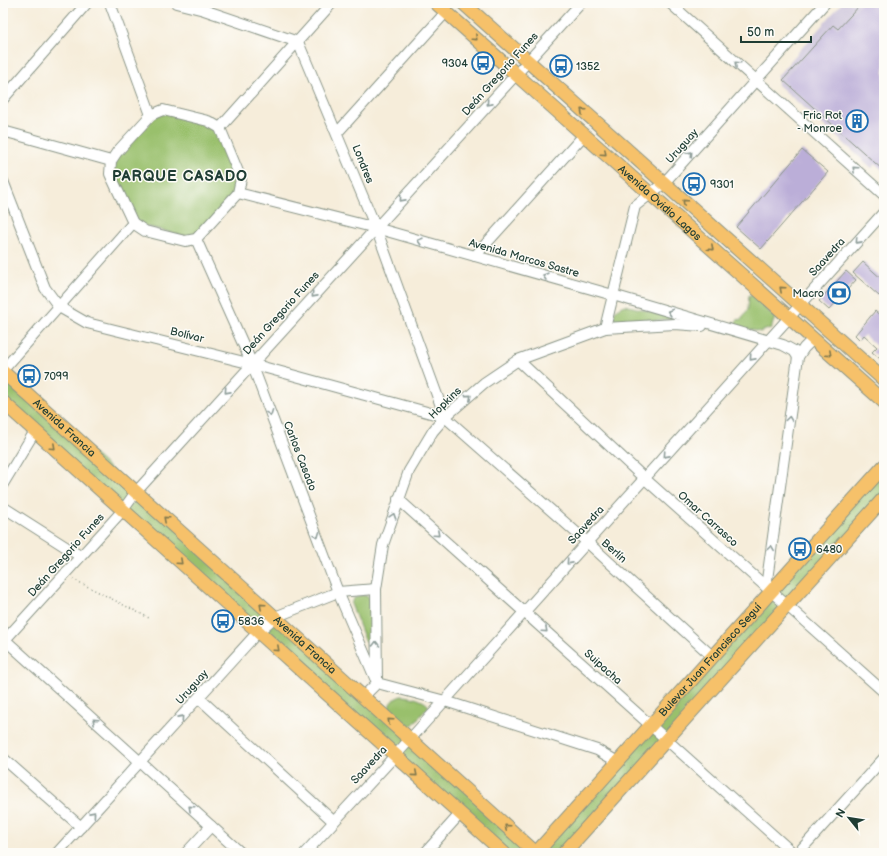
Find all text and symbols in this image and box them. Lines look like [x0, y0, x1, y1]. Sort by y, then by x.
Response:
scale bar [741, 18, 811, 44]
text: 50 m [747, 25, 774, 40]
street label: Deán Gregorio Funes [459, 29, 541, 118]
one-way arrow [471, 34, 478, 41]
bus stop icon: 9304 [470, 50, 496, 76]
bus stop icon: 1352 [548, 53, 574, 79]
place label: 9304 [442, 57, 468, 70]
place label: 1352 [576, 60, 600, 73]
one-way arrow [735, 62, 742, 69]
one-way arrow [487, 98, 494, 106]
one-way arrow [580, 108, 588, 116]
building icon: Fric Rot - Monroe [844, 108, 870, 134]
place label: Fric Rot - Monroe [797, 109, 843, 135]
street label: Uruguay [663, 126, 701, 166]
street label: Londres [349, 143, 377, 186]
one-way arrow [599, 148, 607, 155]
one-way arrow [686, 152, 693, 159]
street label: Avenida Ovidio Lagos [616, 162, 705, 243]
district label: PARQUE CASADO [112, 167, 248, 186]
one-way arrow [852, 167, 860, 174]
bus stop icon: 9301 [681, 171, 707, 197]
place label: 9301 [710, 178, 734, 191]
one-way arrow [399, 194, 407, 202]
one-way arrow [682, 199, 690, 207]
street label: Saavedra [806, 235, 848, 279]
street label: Avenida Marcos Sastre [467, 236, 581, 280]
one-way arrow [856, 236, 863, 243]
one-way arrow [417, 237, 424, 246]
one-way arrow [707, 244, 714, 251]
street label: Deán Gregorio Funes [240, 268, 322, 357]
one-way arrow [542, 272, 549, 281]
bank icon: Macro [826, 280, 852, 306]
one-way arrow [779, 287, 786, 294]
place label: Macro [792, 287, 824, 300]
one-way arrow [312, 290, 319, 298]
one-way arrow [667, 308, 674, 317]
street label: Bolívar [169, 325, 206, 346]
one-way arrow [824, 349, 832, 356]
one-way arrow [750, 353, 757, 361]
bus stop icon: 7099 [16, 363, 42, 389]
place label: 7099 [44, 370, 69, 383]
street label: Hopkins [426, 384, 464, 422]
one-way arrow [224, 386, 231, 394]
one-way arrow [464, 394, 471, 401]
street label: Avenida Francia [31, 396, 99, 459]
one-way arrow [266, 410, 274, 417]
one-way arrow [784, 416, 793, 422]
street label: Carlos Casado [281, 419, 319, 493]
one-way arrow [48, 442, 56, 449]
one-way arrow [663, 450, 670, 458]
street label: Omar Carrasco [675, 489, 741, 549]
street label: Saavedra [565, 503, 607, 547]
street label: Deán Gregorio Funes [25, 510, 107, 599]
one-way arrow [388, 512, 396, 519]
one-way arrow [163, 516, 171, 523]
one-way arrow [433, 530, 440, 537]
one-way arrow [312, 531, 320, 538]
street label: Berlín [599, 536, 629, 566]
bus stop icon: 6480 [787, 536, 813, 562]
place label: 6480 [816, 543, 843, 556]
one-way arrow [766, 545, 775, 551]
one-way arrow [176, 557, 183, 564]
one-way arrow [567, 557, 574, 565]
street label: Bulevar Juan Francisco Seguí [656, 600, 764, 719]
one-way arrow [259, 603, 267, 611]
bus stop icon: 5836 [210, 608, 236, 634]
street label: Avenida Francia [271, 613, 339, 676]
place label: 5836 [238, 615, 264, 628]
one-way arrow [540, 626, 547, 633]
one-way arrow [372, 641, 381, 647]
one-way arrow [272, 644, 280, 652]
street label: Suipacha [582, 647, 624, 687]
street label: Uruguay [173, 667, 211, 707]
one-way arrow [176, 715, 183, 722]
one-way arrow [92, 718, 100, 726]
one-way arrow [387, 718, 395, 726]
street label: Saavedra [348, 743, 390, 787]
one-way arrow [410, 769, 418, 776]
north arrow [829, 798, 869, 838]
one-way arrow [188, 805, 196, 813]
text: N [833, 806, 848, 820]
one-way arrow [88, 811, 96, 819]
one-way arrow [504, 824, 512, 832]

